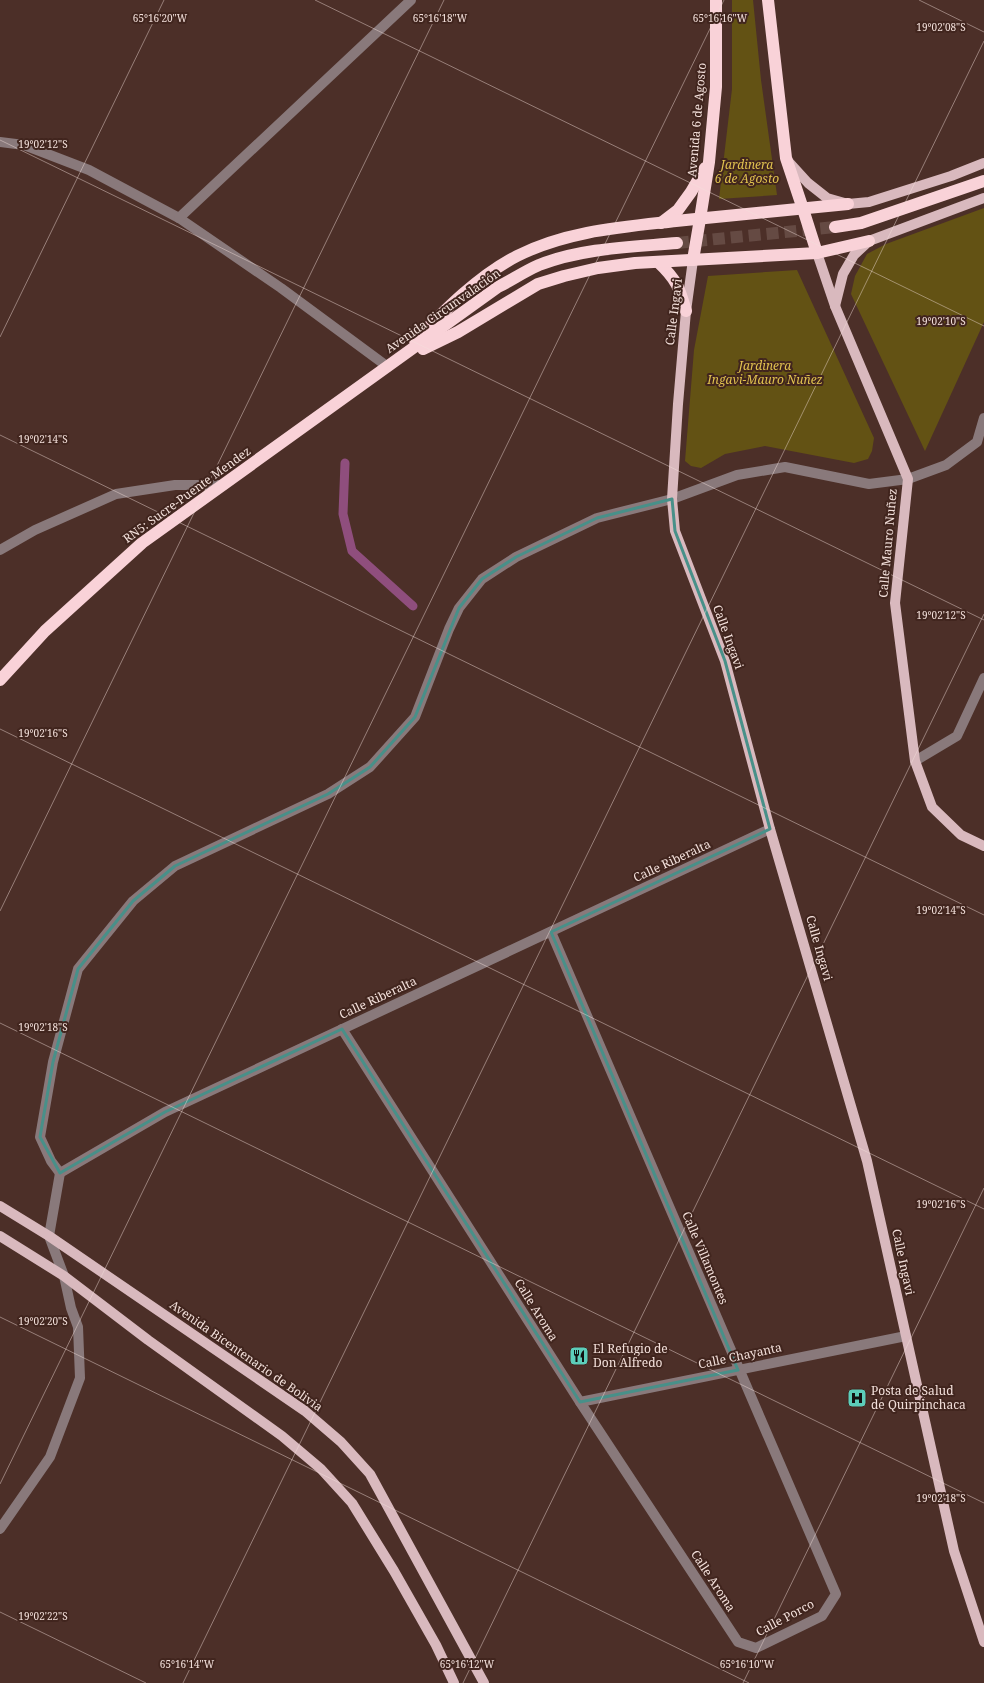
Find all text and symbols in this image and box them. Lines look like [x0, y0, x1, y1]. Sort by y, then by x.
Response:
text: 65°16'20"W [133, 11, 188, 25]
text: 65°16'18"W [413, 11, 468, 25]
text: 65°16'16"W [693, 11, 748, 25]
text: 19°02'08"S [916, 20, 966, 34]
street label: Avenida 6 de Agosto [683, 62, 710, 178]
text: 19°02'12"S [18, 137, 68, 151]
park label: Jardinera 6 de Agosto [715, 156, 779, 187]
street label: Avenida Circunvalación [382, 264, 504, 357]
street label: Calle Ingavi [661, 277, 686, 346]
text: 19°02'10"S [916, 314, 966, 328]
park label: Jardinera Ingavi-Mauro Nuñez [706, 357, 823, 388]
text: 19°02'14"S [18, 432, 68, 446]
street label: RN5: Sucre-Puente Mendez [119, 442, 254, 547]
street label: Calle Mauro Nuñez [874, 488, 901, 598]
street label: Calle Ingavi [709, 602, 748, 671]
text: 19°02'12"S [916, 608, 966, 622]
text: 19°02'16"S [18, 726, 68, 740]
street label: Calle Riberalta [630, 835, 713, 886]
text: 19°02'14"S [916, 903, 966, 917]
street label: Calle Ingavi [802, 913, 837, 983]
street label: Calle Riberalta [336, 972, 419, 1023]
text: 19°02'18"S [18, 1020, 68, 1034]
text: 19°02'16"S [916, 1197, 966, 1211]
street label: Calle Villamontes [678, 1209, 733, 1307]
street label: Calle Ingavi [888, 1227, 919, 1297]
street label: Calle Aroma [511, 1275, 562, 1344]
street label: Avenida Bicentenario de Bolivia [166, 1296, 326, 1415]
text: 19°02'20"S [18, 1314, 68, 1328]
street label: Calle Chayanta [697, 1338, 783, 1373]
place label: El Refugio de Don Alfredo [593, 1340, 668, 1371]
restaurant icon: El Refugio de Don Alfredo [568, 1345, 590, 1367]
place label: Posta de Salud de Quirpinchaca [871, 1382, 966, 1413]
hospital icon: Posta de Salud de Quirpinchaca [846, 1387, 868, 1409]
text: 19°02'18"S [916, 1491, 966, 1505]
street label: Calle Aroma [687, 1547, 740, 1615]
street label: Calle Porco [753, 1595, 817, 1640]
text: 19°02'22"S [18, 1609, 68, 1623]
text: 65°16'14"W [160, 1657, 215, 1671]
text: 65°16'12"W [440, 1657, 495, 1671]
text: 65°16'10"W [720, 1657, 775, 1671]

